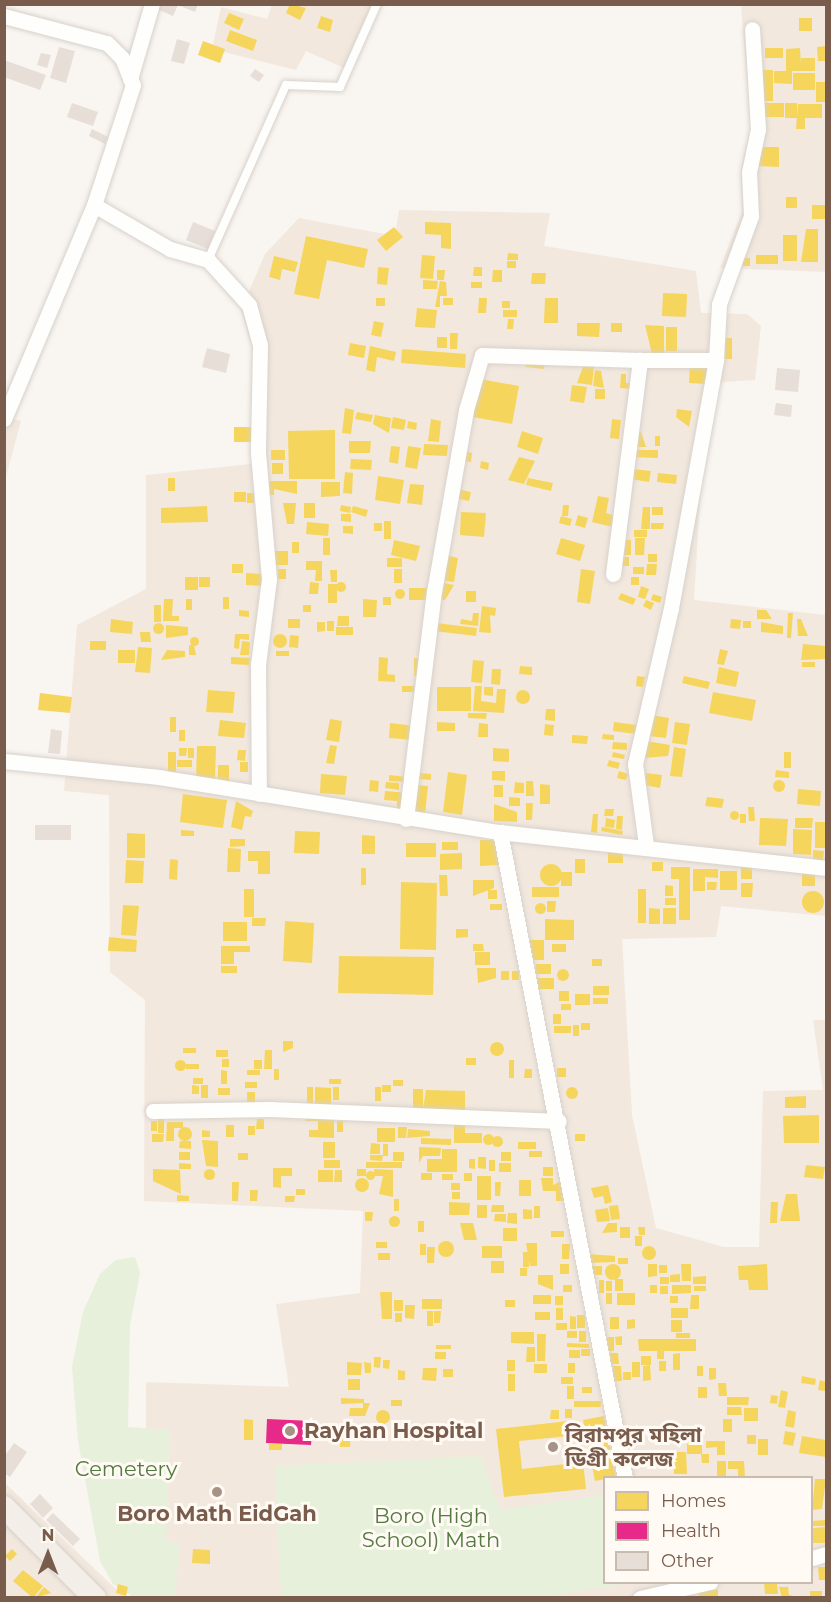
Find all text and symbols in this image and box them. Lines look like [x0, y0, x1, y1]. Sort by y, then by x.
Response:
place label: Rayhan Hospital [304, 1418, 483, 1444]
marker: Rayhan Hospital [281, 1422, 299, 1440]
place label: বিরামপুর মহিলা ডিগ্রী কলেজ [565, 1422, 702, 1472]
marker: বিরামপুর মহিলা ডিগ্রী কলেজ [546, 1440, 560, 1454]
park label: Cemetery [75, 1456, 177, 1482]
legend [603, 1476, 813, 1584]
marker: Boro Math EidGah [210, 1485, 224, 1499]
text: Homes [661, 1490, 726, 1512]
place label: Boro Math EidGah [117, 1501, 317, 1527]
park label: Boro (High School) Math [362, 1503, 500, 1553]
text: Health [661, 1520, 721, 1542]
north arrow [18, 1524, 78, 1584]
text: N [42, 1526, 54, 1545]
text: Other [661, 1550, 714, 1572]

